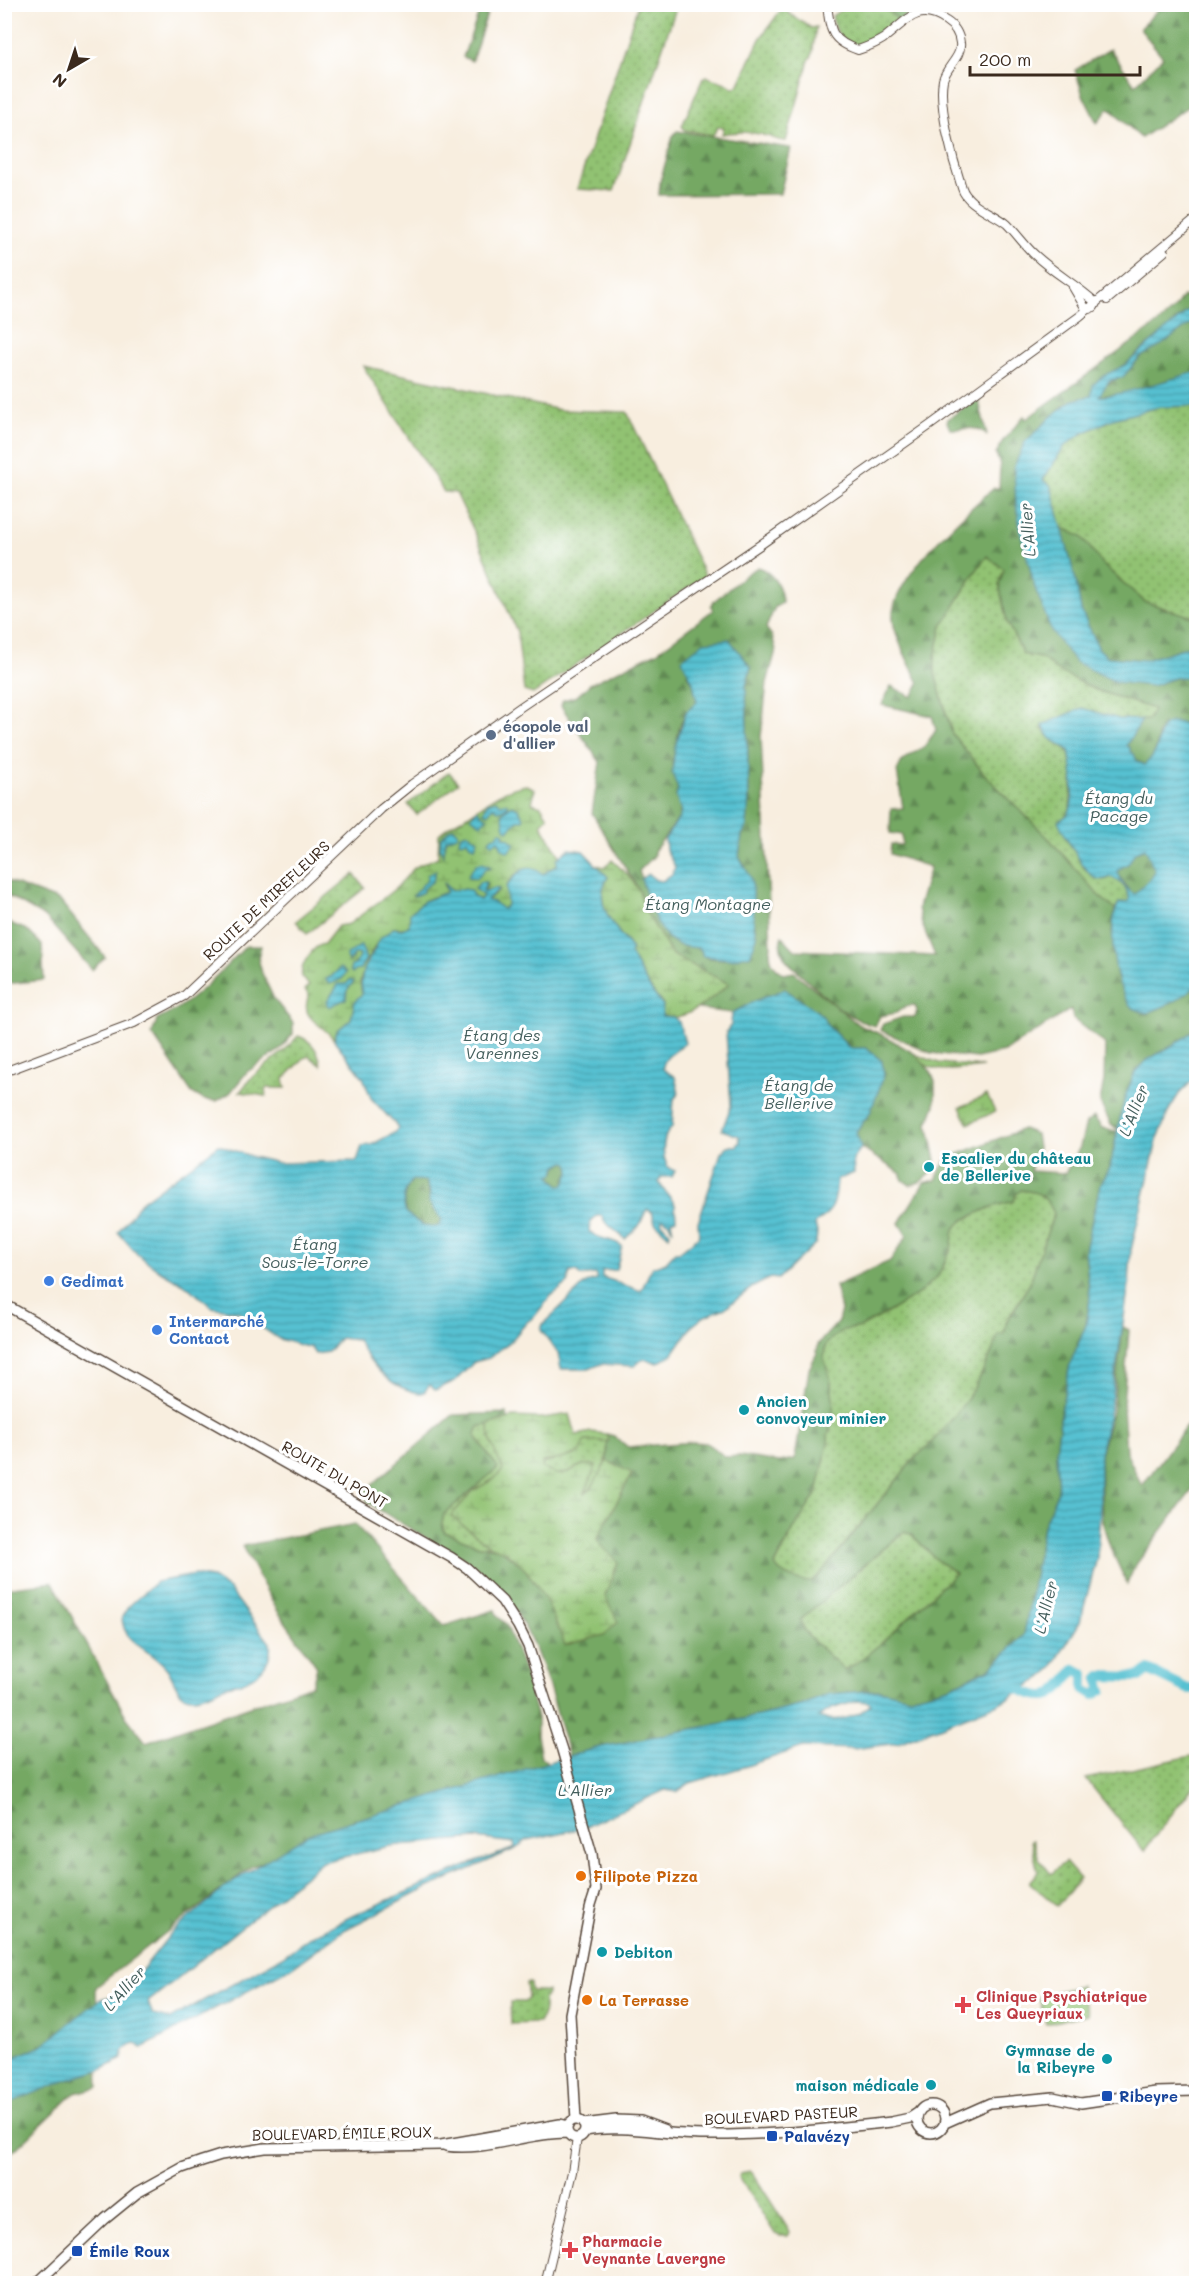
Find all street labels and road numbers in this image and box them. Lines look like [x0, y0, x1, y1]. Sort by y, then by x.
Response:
street label: ROUTE DE MIREFLEURS [198, 836, 334, 964]
street label: ROUTE DU PONT [279, 1436, 391, 1512]
street label: BOULEVARD PASTEUR [704, 2101, 858, 2129]
street label: BOULEVARD ÉMILE ROUX [252, 2121, 432, 2145]

